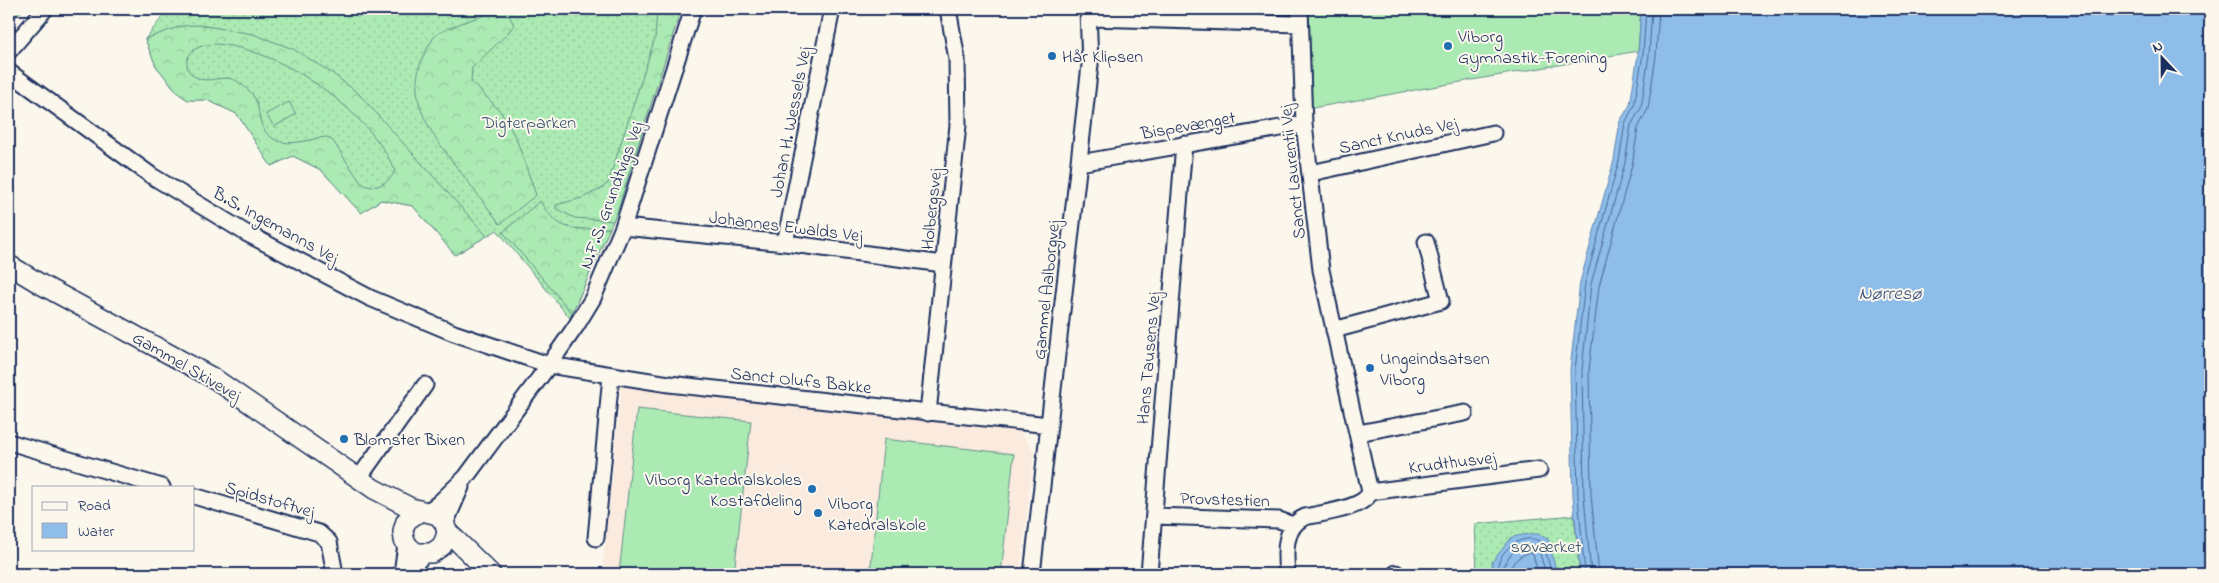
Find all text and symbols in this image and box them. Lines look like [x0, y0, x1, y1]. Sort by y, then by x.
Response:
place label: Viborg Gymnastik-Forening [1457, 25, 1607, 73]
north arrow [2136, 32, 2186, 82]
text: N [2149, 36, 2166, 59]
marker: Viborg Gymnastik-Forening [1442, 40, 1454, 52]
street label: Johan H. Wessels Vej [765, 44, 819, 200]
place label: Hår Klipsen [1062, 45, 1143, 71]
marker: Hår Klipsen [1046, 50, 1058, 62]
street label: Sanct Laurentii Vej [1274, 103, 1314, 240]
street label: Bispevænget [1138, 106, 1238, 149]
park label: Digterparken [481, 111, 576, 138]
street label: Sanct Knuds Vej [1337, 112, 1460, 162]
street label: N.F.S. Grundtvigs Vej [574, 118, 653, 273]
street label: Holbergsvej [916, 167, 951, 251]
street label: B.S. Ingemanns Vej [206, 181, 343, 273]
street label: Johannes Ewalds Vej [707, 206, 865, 250]
street label: Gammel Aalborgvej [1028, 219, 1069, 361]
water label: Nørresø [1859, 281, 1922, 308]
street label: Hans Tausens Vej [1131, 290, 1169, 425]
street label: Gammel Skivevej [127, 326, 246, 410]
place label: Ungeindsatsen Viborg [1379, 347, 1490, 395]
street label: Sanct Olufs Bakke [729, 362, 873, 402]
marker: Ungeindsatsen Viborg [1364, 362, 1376, 374]
place label: Blomster Bixen [353, 428, 465, 454]
marker: Blomster Bixen [338, 433, 350, 445]
street label: Krudthusvej [1407, 446, 1498, 482]
place label: Viborg Katedralskoles Kostafdeling [644, 468, 802, 516]
street label: Spidstoftvej [222, 476, 318, 526]
marker: Viborg Katedralskoles Kostafdeling [806, 483, 818, 495]
legend [32, 486, 195, 550]
street label: Provstestien [1180, 486, 1270, 516]
place label: Viborg Katedralskole [827, 492, 927, 539]
text: Road [78, 495, 111, 517]
marker: Viborg Katedralskole [812, 507, 824, 519]
text: Water [78, 521, 114, 543]
park label: sØværket [1511, 535, 1581, 561]

